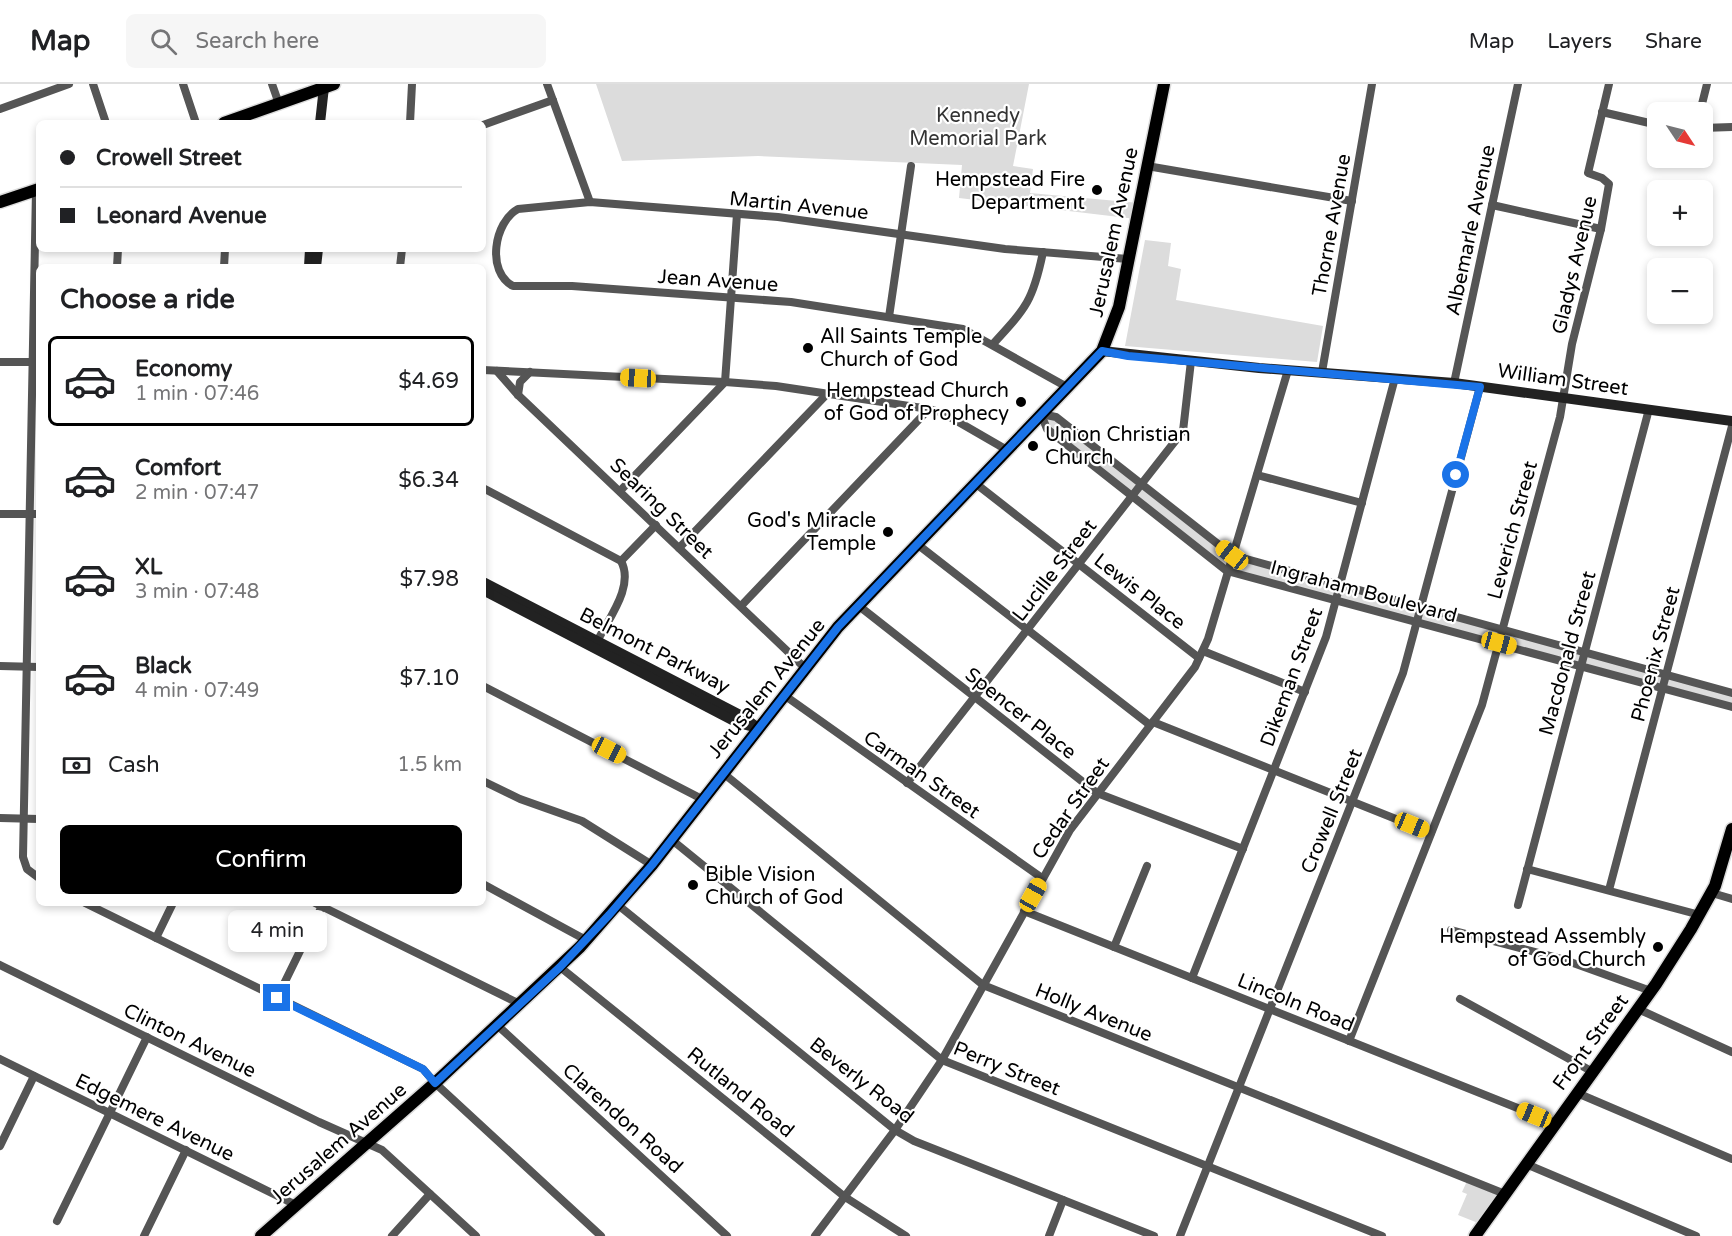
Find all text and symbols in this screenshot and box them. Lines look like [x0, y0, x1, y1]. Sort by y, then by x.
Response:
search box [126, 14, 546, 68]
text: Map [30, 24, 90, 58]
icon: search [147, 25, 180, 58]
text: Search here [195, 28, 319, 54]
text: Map [1469, 29, 1514, 54]
text: Layers [1547, 29, 1612, 54]
text: Share [1645, 29, 1702, 54]
north arrow [1647, 102, 1713, 168]
map controls [1647, 102, 1713, 324]
park label: Kennedy Memorial Park [909, 104, 1047, 151]
street label: Albemarle Avenue [1441, 143, 1501, 318]
text: Crowell Street [96, 145, 242, 171]
street label: Jerusalem Avenue [1084, 145, 1144, 319]
street label: Thorne Avenue [1308, 152, 1356, 298]
place label: Hempstead Fire Department [935, 168, 1085, 215]
button: + [1647, 180, 1713, 246]
marker: Hempstead Fire Department [1090, 183, 1104, 197]
street label: Martin Avenue [728, 187, 870, 225]
street label: Gladys Avenue [1547, 194, 1603, 337]
text: Leonard Avenue [96, 203, 267, 229]
button: − [1647, 258, 1713, 324]
street label: Jean Avenue [657, 265, 779, 297]
text: Choose a ride [60, 283, 235, 316]
place label: All Saints Temple Church of God [820, 325, 982, 372]
marker: All Saints Temple Church of God [801, 341, 815, 355]
icon: car [63, 354, 117, 408]
text: Economy [135, 356, 232, 382]
street label: William Street [1496, 359, 1630, 401]
text: $4.69 [398, 368, 459, 394]
car [620, 368, 656, 388]
place label: Hempstead Church of God of Prophecy [824, 379, 1009, 426]
text: 1 min · 07:46 [135, 382, 259, 406]
marker: Hempstead Church of God of Prophecy [1014, 395, 1028, 409]
place label: Union Christian Church [1045, 423, 1191, 470]
marker: Union Christian Church [1026, 439, 1040, 453]
icon: car [63, 453, 117, 507]
street label: Searing Street [605, 453, 718, 564]
text: Comfort [135, 455, 221, 481]
street label: Leverich Street [1483, 458, 1543, 602]
route start [1442, 461, 1469, 488]
text: $6.34 [398, 467, 459, 493]
text: 2 min · 07:47 [135, 481, 259, 505]
place label: God's Miracle Temple [747, 509, 876, 556]
street label: Lucille Street [1007, 514, 1102, 626]
marker: God's Miracle Temple [881, 525, 895, 539]
car [1212, 537, 1252, 573]
street label: Lewis Place [1089, 549, 1190, 635]
icon: car [63, 552, 117, 606]
text: XL [135, 554, 162, 580]
street label: Ingraham Boulevard [1268, 556, 1460, 628]
text: $7.98 [399, 566, 459, 592]
street label: Macdonald Street [1534, 568, 1602, 738]
text: 3 min · 07:48 [135, 580, 259, 604]
street label: Phoenix Street [1626, 584, 1686, 725]
street label: Belmont Parkway [575, 603, 734, 699]
street label: Dikeman Street [1256, 604, 1328, 750]
street label: Jerusalem Avenue [703, 614, 830, 763]
car [1479, 630, 1519, 656]
icon: car [63, 651, 117, 705]
text: Black [135, 653, 192, 679]
street label: Spencer Place [960, 663, 1081, 765]
text: $7.10 [399, 665, 459, 691]
text: 4 min · 07:49 [135, 679, 259, 703]
street label: Carman Street [858, 726, 985, 824]
car [589, 734, 629, 766]
street label: Crowell Street [1296, 745, 1368, 877]
icon: cash [60, 749, 93, 782]
text: Cash [108, 752, 160, 778]
text: 1.5 km [397, 753, 462, 777]
street label: Cedar Street [1027, 753, 1115, 864]
car [1392, 810, 1432, 840]
button: Confirm [60, 825, 462, 894]
place label: Bible Vision Church of God [705, 863, 843, 910]
car [1016, 875, 1050, 915]
marker: Bible Vision Church of God [686, 878, 700, 892]
callout: 4 min [228, 911, 326, 953]
text: 4 min [251, 919, 304, 943]
place label: Hempstead Assembly of God Church [1439, 925, 1646, 972]
marker: Hempstead Assembly of God Church [1651, 940, 1665, 954]
street label: Lincoln Road [1234, 969, 1358, 1037]
street label: Holly Avenue [1031, 978, 1156, 1047]
route end [263, 984, 290, 1011]
street label: Front Street [1548, 990, 1634, 1095]
street label: Clinton Avenue [119, 998, 260, 1083]
street label: Beverly Road [805, 1033, 918, 1129]
street label: Perry Street [950, 1037, 1064, 1101]
street label: Rutland Road [682, 1042, 799, 1143]
street label: Clarendon Road [557, 1059, 687, 1179]
street label: Edgemere Avenue [71, 1069, 238, 1167]
street label: Jerusalem Avenue [266, 1078, 412, 1209]
car [1514, 1100, 1554, 1130]

